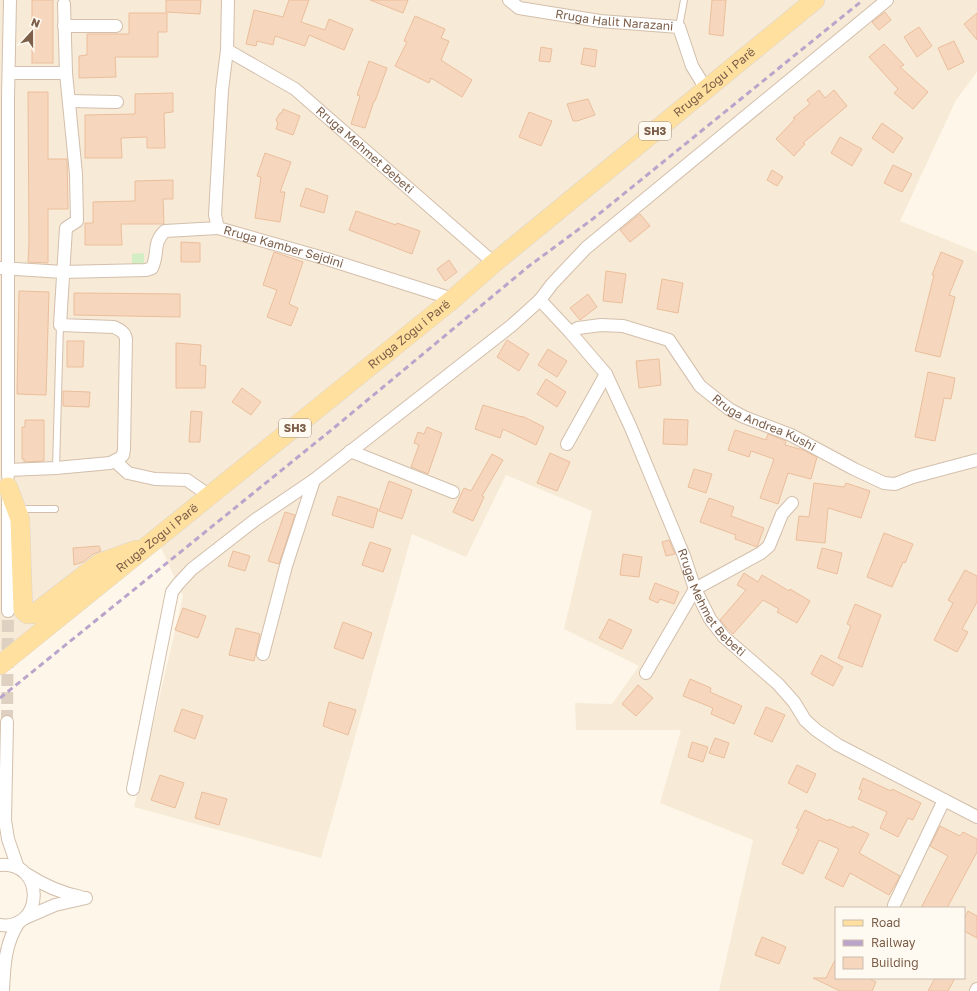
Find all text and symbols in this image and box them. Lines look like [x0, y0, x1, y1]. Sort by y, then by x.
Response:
street label: Rruga Halit Narazani [554, 6, 674, 34]
north arrow [12, 12, 52, 52]
text: N [30, 15, 42, 30]
street label: Rruga Zogu i Parë [670, 44, 758, 120]
street label: Rruga Mehmet Bebeti [313, 103, 417, 196]
road number: SH3 [639, 122, 671, 140]
street label: Rruga Kamber Sejdini [222, 222, 345, 271]
street label: Rruga Zogu i Parë [365, 296, 453, 372]
street label: Rruga Andrea Kushi [709, 391, 818, 454]
road number: SH3 [279, 419, 311, 437]
street label: Rruga Zogu i Parë [113, 500, 201, 575]
street label: Rruga Mehmet Bebeti [675, 546, 749, 659]
legend [835, 907, 965, 979]
text: Road [871, 915, 900, 930]
text: Railway [871, 935, 916, 950]
text: Building [871, 955, 919, 970]

